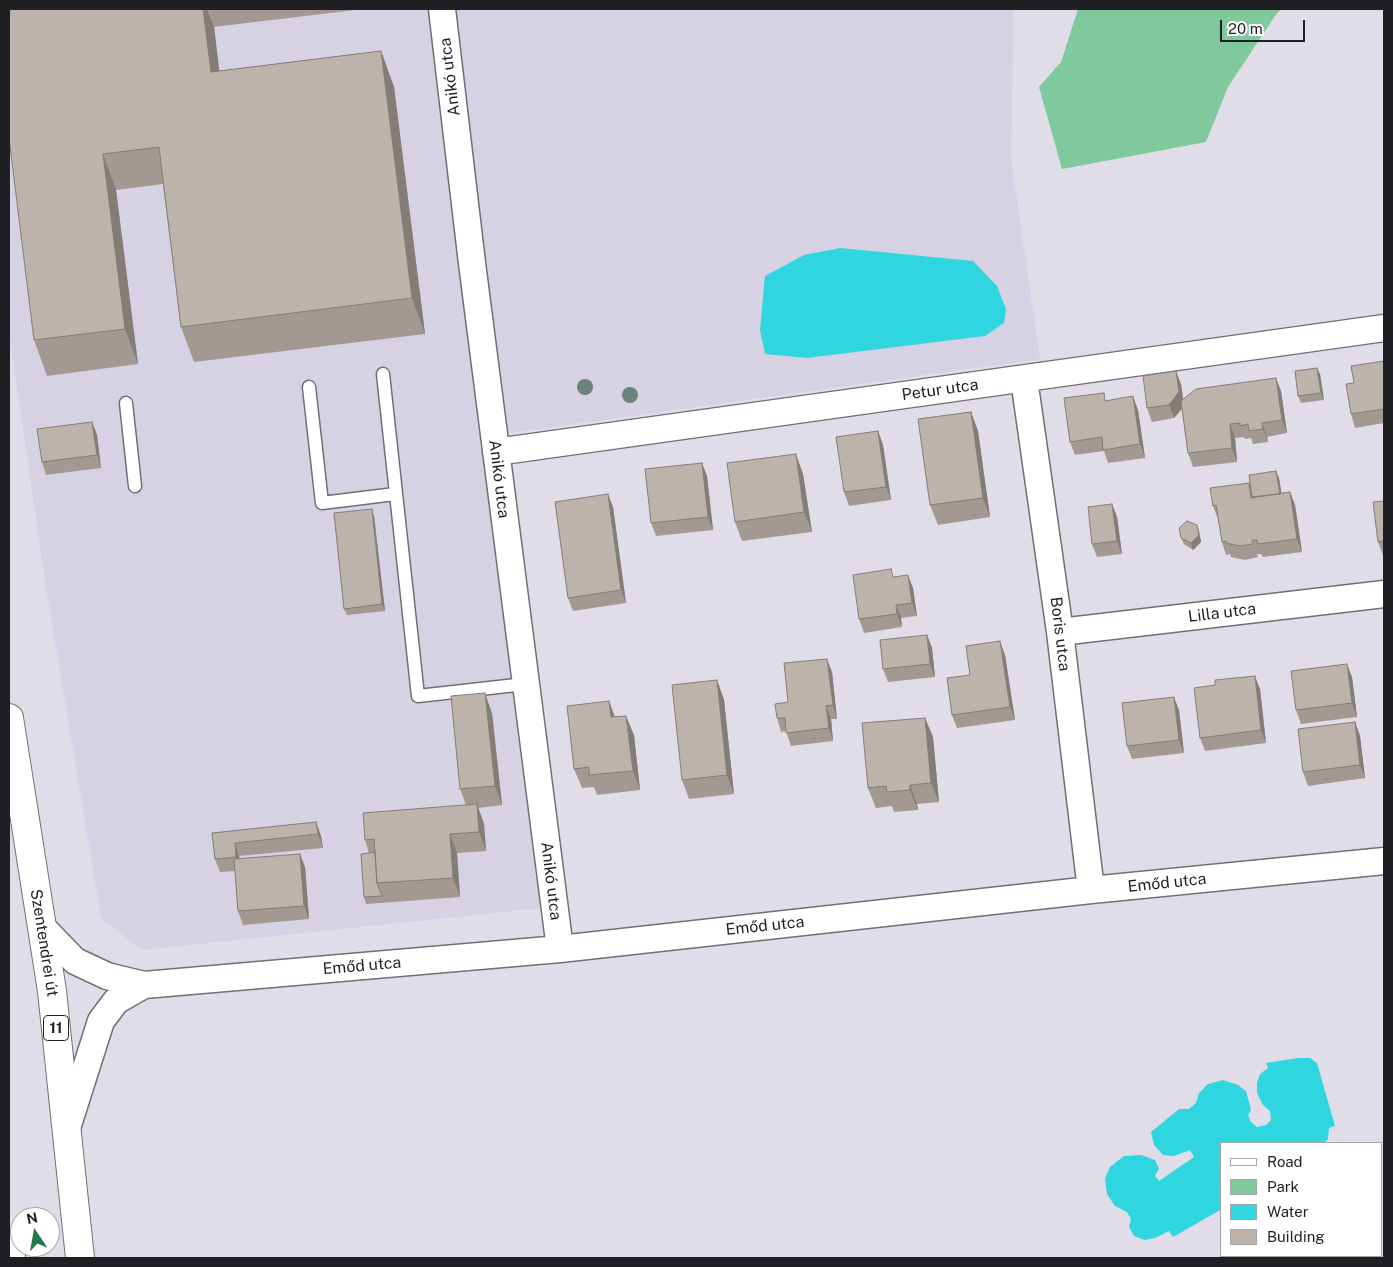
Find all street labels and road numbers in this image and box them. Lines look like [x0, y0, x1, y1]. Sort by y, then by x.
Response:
street label: Anikó utca [436, 37, 464, 117]
street label: Petur utca [900, 375, 980, 405]
street label: Anikó utca [485, 439, 513, 519]
street label: Boris utca [1046, 596, 1074, 672]
street label: Lilla utca [1187, 599, 1257, 627]
street label: Anikó utca [537, 841, 565, 921]
street label: Emőd utca [1127, 869, 1207, 897]
street label: Szentendrei út [26, 888, 62, 998]
street label: Emőd utca [725, 912, 805, 940]
street label: Emőd utca [322, 953, 402, 979]
road number: 11 [44, 1016, 68, 1040]

